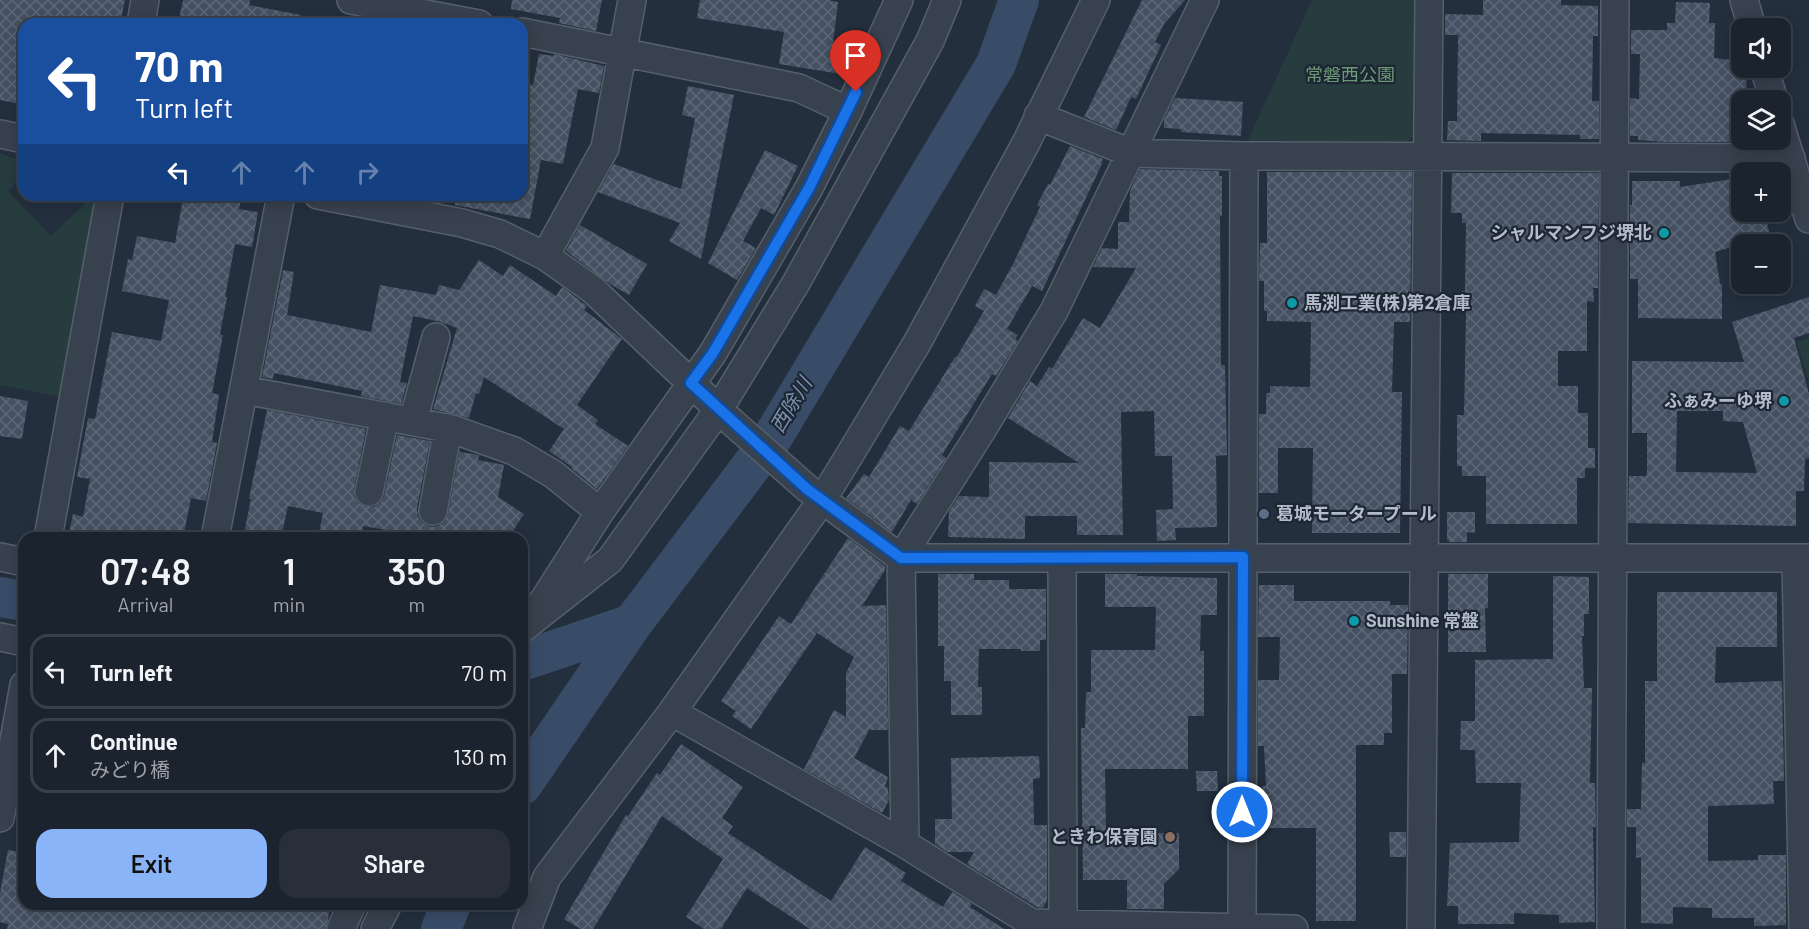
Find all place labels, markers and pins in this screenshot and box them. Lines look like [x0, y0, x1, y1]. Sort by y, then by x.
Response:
pin [830, 30, 881, 92]
place label: シャルマンフジ堺北 [1491, 221, 1652, 243]
marker: シャルマンフジ堺北 [1657, 226, 1671, 240]
place label: 馬渕工業(株)第2倉庫 [1304, 291, 1471, 313]
marker: 馬渕工業(株)第2倉庫 [1285, 296, 1299, 310]
place label: ふぁみーゆ堺 [1664, 389, 1773, 411]
marker: ふぁみーゆ堺 [1777, 394, 1791, 408]
place label: 葛城モータープール [1276, 502, 1437, 524]
marker: 葛城モータープール [1257, 507, 1271, 521]
place label: Sunshine 常盤 [1366, 609, 1479, 631]
marker: Sunshine 常盤 [1347, 614, 1361, 628]
place label: ときわ保育園 [1050, 825, 1158, 847]
marker: ときわ保育園 [1163, 830, 1177, 844]

